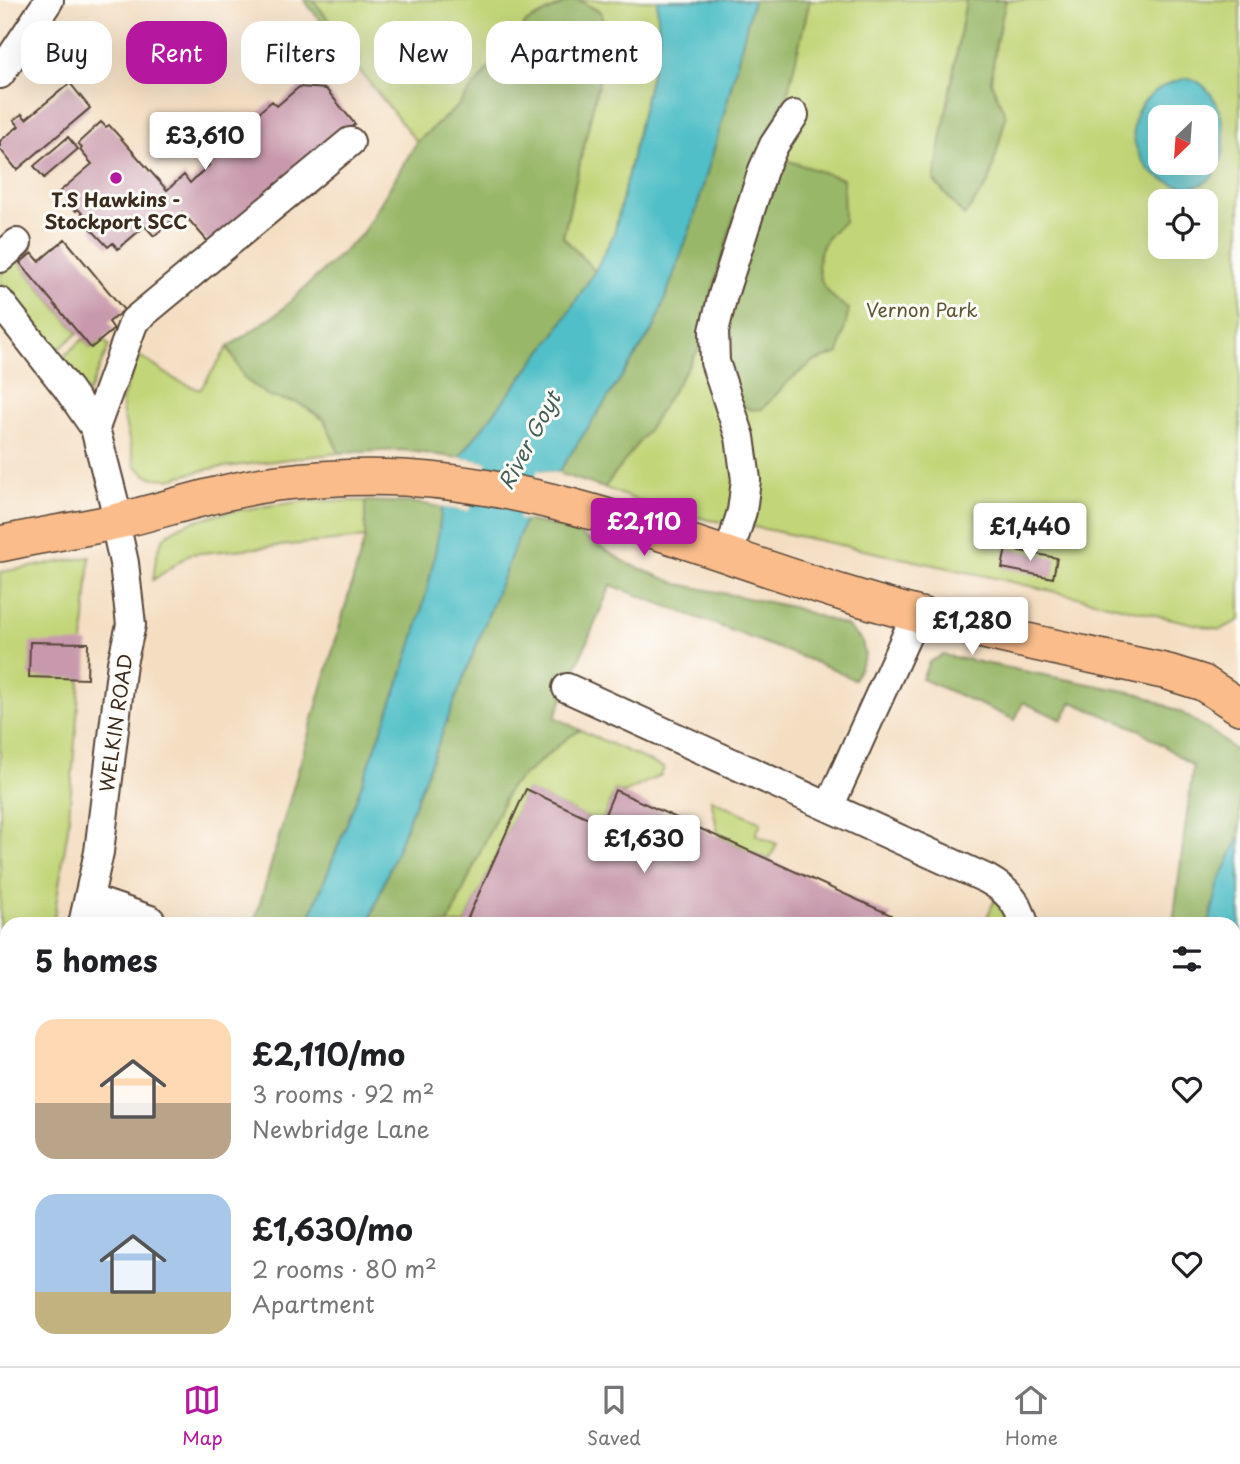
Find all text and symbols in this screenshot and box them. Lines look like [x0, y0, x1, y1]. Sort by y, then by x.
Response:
chip: Buy [21, 21, 112, 84]
chip: Rent [126, 21, 227, 84]
chip: Filters [241, 21, 360, 84]
chip: New [374, 21, 472, 84]
chip: Apartment [486, 21, 662, 84]
north arrow [1148, 105, 1218, 175]
map controls [1148, 105, 1218, 259]
pin: £3,610 [148, 113, 262, 172]
text: £3,610 [166, 117, 244, 152]
marker: T.S Hawkins - Stockport SCC [108, 170, 124, 186]
place label: T.S Hawkins - Stockport SCC [44, 185, 188, 235]
button: locate [1148, 189, 1218, 259]
park label: Vernon Park [866, 295, 978, 323]
water label: River Goyt [489, 383, 569, 495]
pin: £2,110 [587, 498, 701, 558]
text: £2,110 [607, 503, 681, 538]
pin: £1,440 [973, 504, 1087, 563]
text: £1,440 [989, 508, 1071, 543]
pin: £1,280 [915, 598, 1029, 657]
text: £1,280 [932, 602, 1012, 637]
street label: WELKIN ROAD [91, 652, 139, 794]
pin: £1,630 [587, 816, 701, 875]
text: £1,630 [604, 820, 684, 855]
text: 5 homes [35, 937, 158, 982]
icon: filters [1168, 940, 1206, 978]
text: £2,110/mo [252, 1031, 405, 1076]
icon: home [91, 1047, 175, 1131]
icon: heart [1168, 1070, 1206, 1108]
text: 3 rooms · 92 m² [252, 1076, 435, 1111]
text: Newbridge Lane [252, 1111, 430, 1146]
text: £1,630/mo [252, 1206, 413, 1251]
icon: home [91, 1222, 175, 1306]
icon: heart [1168, 1245, 1206, 1283]
text: 2 rooms · 80 m² [252, 1251, 437, 1286]
text: Apartment [252, 1286, 375, 1321]
tab: Map [182, 1381, 223, 1451]
tab: Saved [587, 1381, 641, 1451]
tab: Home [1005, 1381, 1058, 1451]

